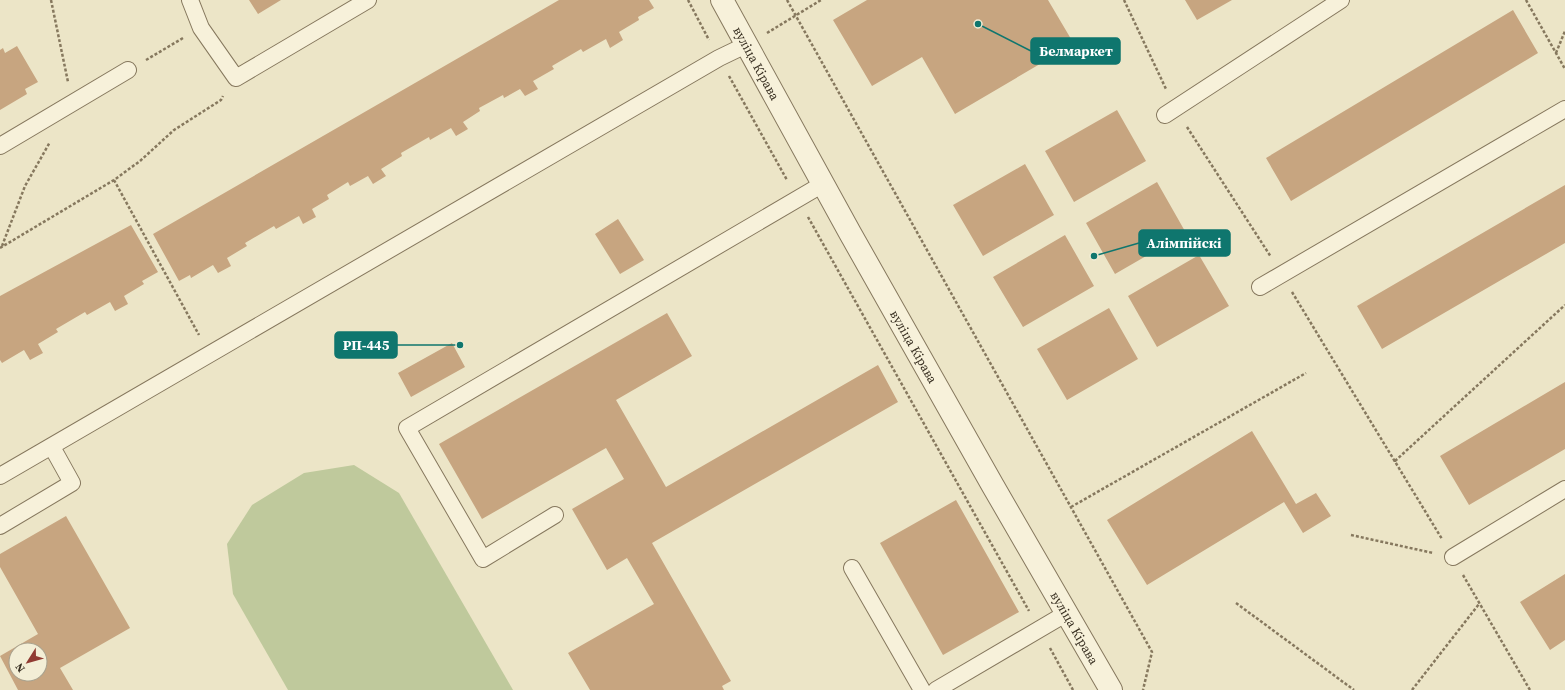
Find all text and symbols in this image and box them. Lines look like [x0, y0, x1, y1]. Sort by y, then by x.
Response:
street label: вуліца Кірава [730, 23, 784, 103]
callout: Белмаркет [1031, 38, 1120, 64]
text: Белмаркет [1039, 41, 1113, 61]
callout: Алімпійскі [1139, 230, 1230, 256]
text: Алімпійскі [1147, 233, 1222, 253]
street label: вуліца Кірава [887, 307, 942, 386]
callout: РП-445 [335, 332, 397, 358]
text: РП-445 [343, 335, 390, 355]
street label: вуліца Кірава [1047, 588, 1103, 667]
north arrow [8, 642, 48, 682]
text: N [12, 660, 29, 675]

